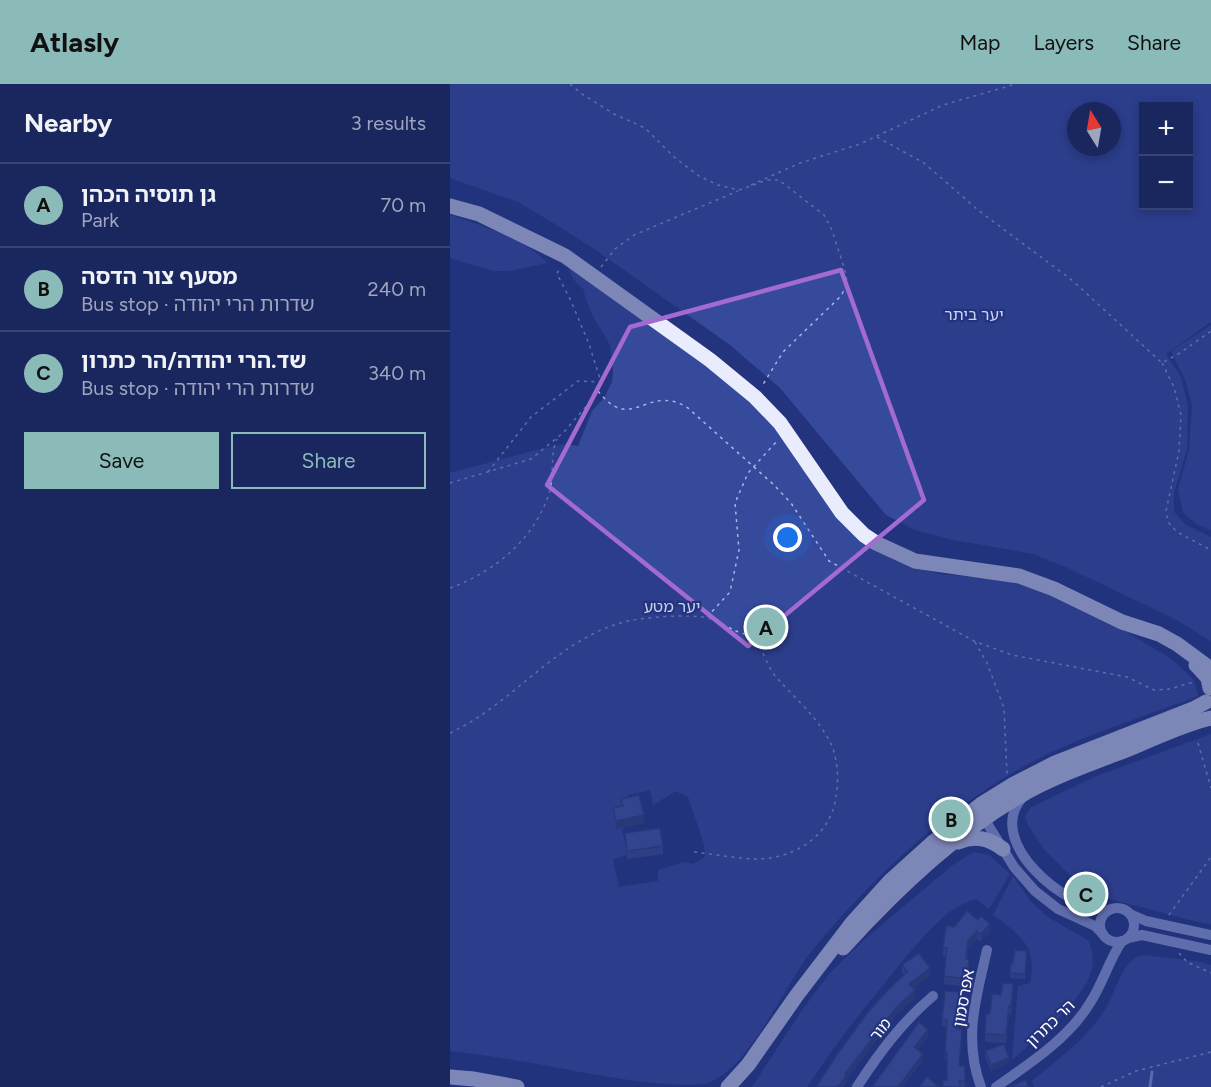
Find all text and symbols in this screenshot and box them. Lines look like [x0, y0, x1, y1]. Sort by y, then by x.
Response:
text: Atlasly [30, 25, 119, 59]
text: Map [960, 30, 1000, 55]
text: Layers [1033, 30, 1094, 55]
text: Share [1127, 30, 1181, 55]
north arrow [1067, 102, 1121, 156]
map controls [1139, 102, 1193, 210]
button: + [1139, 102, 1193, 156]
text: Nearby [24, 107, 112, 139]
text: 3 results [351, 111, 426, 135]
button: − [1139, 156, 1193, 210]
text: גן תוסיה הכהן [81, 181, 216, 208]
text: A [36, 193, 51, 217]
text: 70 m [380, 193, 426, 217]
text: Park [81, 208, 119, 232]
text: מסעף צור הדסה [81, 263, 237, 290]
text: B [37, 277, 50, 301]
text: 240 m [368, 277, 426, 301]
text: Bus stop · שדרות הרי יהודה [81, 292, 315, 316]
park label: יער ביתר [944, 305, 1004, 324]
text: שד.הרי יהודה/הר כתרון [81, 347, 306, 374]
text: C [36, 361, 51, 385]
text: 340 m [368, 361, 426, 385]
text: Bus stop · שדרות הרי יהודה [81, 376, 315, 400]
button: Save [24, 432, 219, 489]
button: Share [231, 432, 426, 489]
your location [773, 523, 802, 552]
park label: יער מטע [644, 597, 700, 616]
pin: A [746, 604, 786, 650]
pin: B [932, 796, 970, 842]
pin: C [1066, 872, 1106, 916]
street label: אפרסמון [949, 968, 978, 1029]
street label: הר כתרון [1022, 996, 1079, 1051]
street label: מור [866, 1014, 895, 1044]

